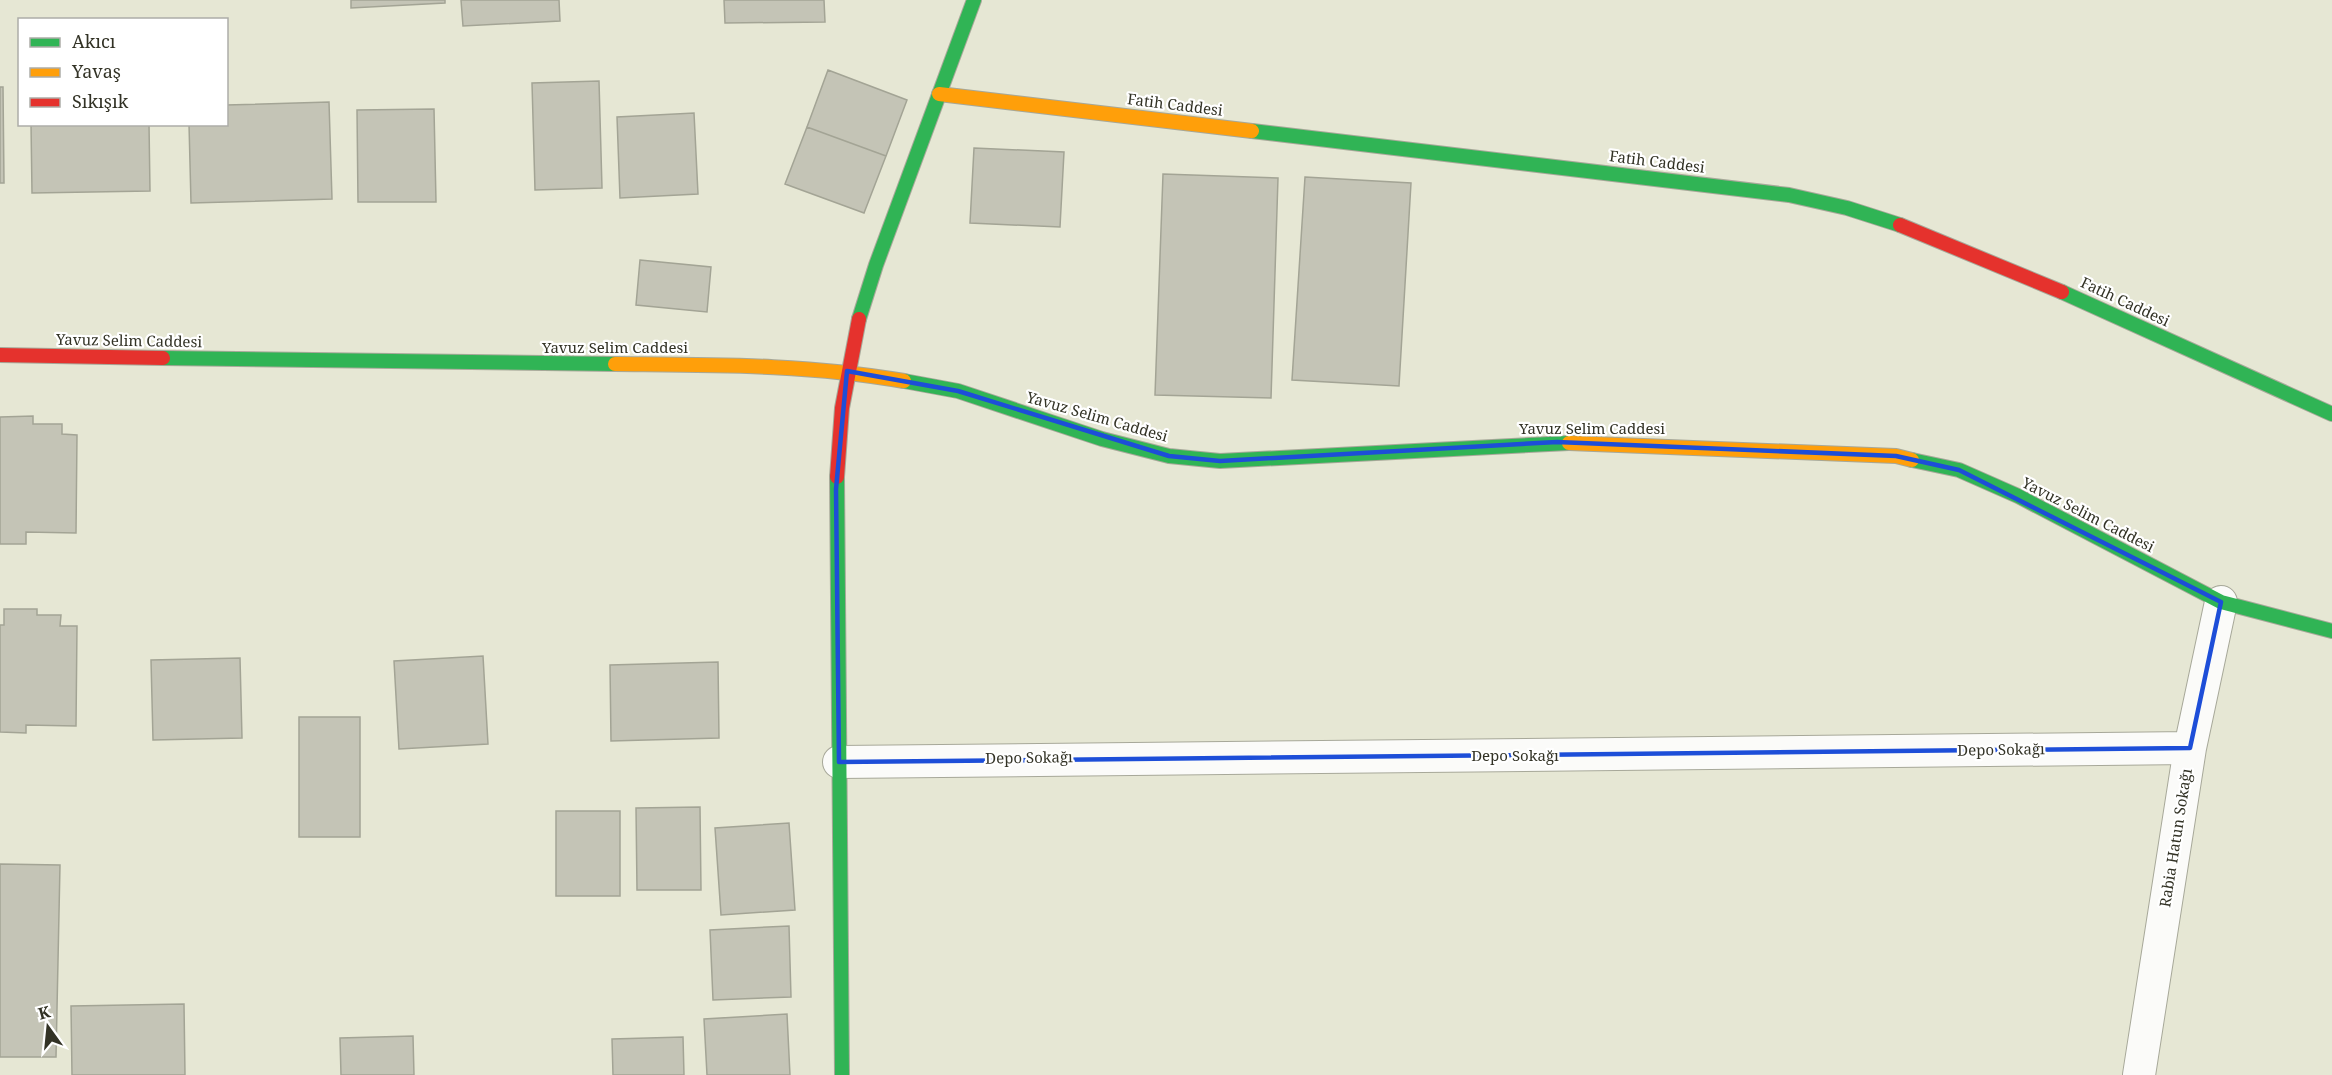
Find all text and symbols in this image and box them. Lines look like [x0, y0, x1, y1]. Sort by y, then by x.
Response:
legend [18, 18, 228, 126]
text: Akıcı [72, 29, 116, 53]
text: Yavaş [71, 59, 121, 83]
street label: Fatih Caddesi [1126, 88, 1224, 120]
text: Sıkışık [72, 89, 129, 113]
street label: Fatih Caddesi [1608, 145, 1706, 177]
street label: Fatih Caddesi [2078, 272, 2173, 330]
street label: Yavuz Selim Caddesi [55, 329, 202, 351]
street label: Yavuz Selim Caddesi [541, 337, 688, 357]
street label: Yavuz Selim Caddesi [1023, 386, 1170, 446]
street label: Yavuz Selim Caddesi [1518, 418, 1665, 438]
street label: Yavuz Selim Caddesi [2018, 472, 2158, 556]
street label: Depo Sokağı [1957, 738, 2045, 760]
street label: Depo Sokağı [1471, 745, 1559, 765]
street label: Depo Sokağı [985, 746, 1073, 768]
street label: Rabia Hatun Sokağı [2154, 767, 2196, 909]
north arrow [18, 997, 78, 1057]
text: K [36, 1000, 53, 1025]

